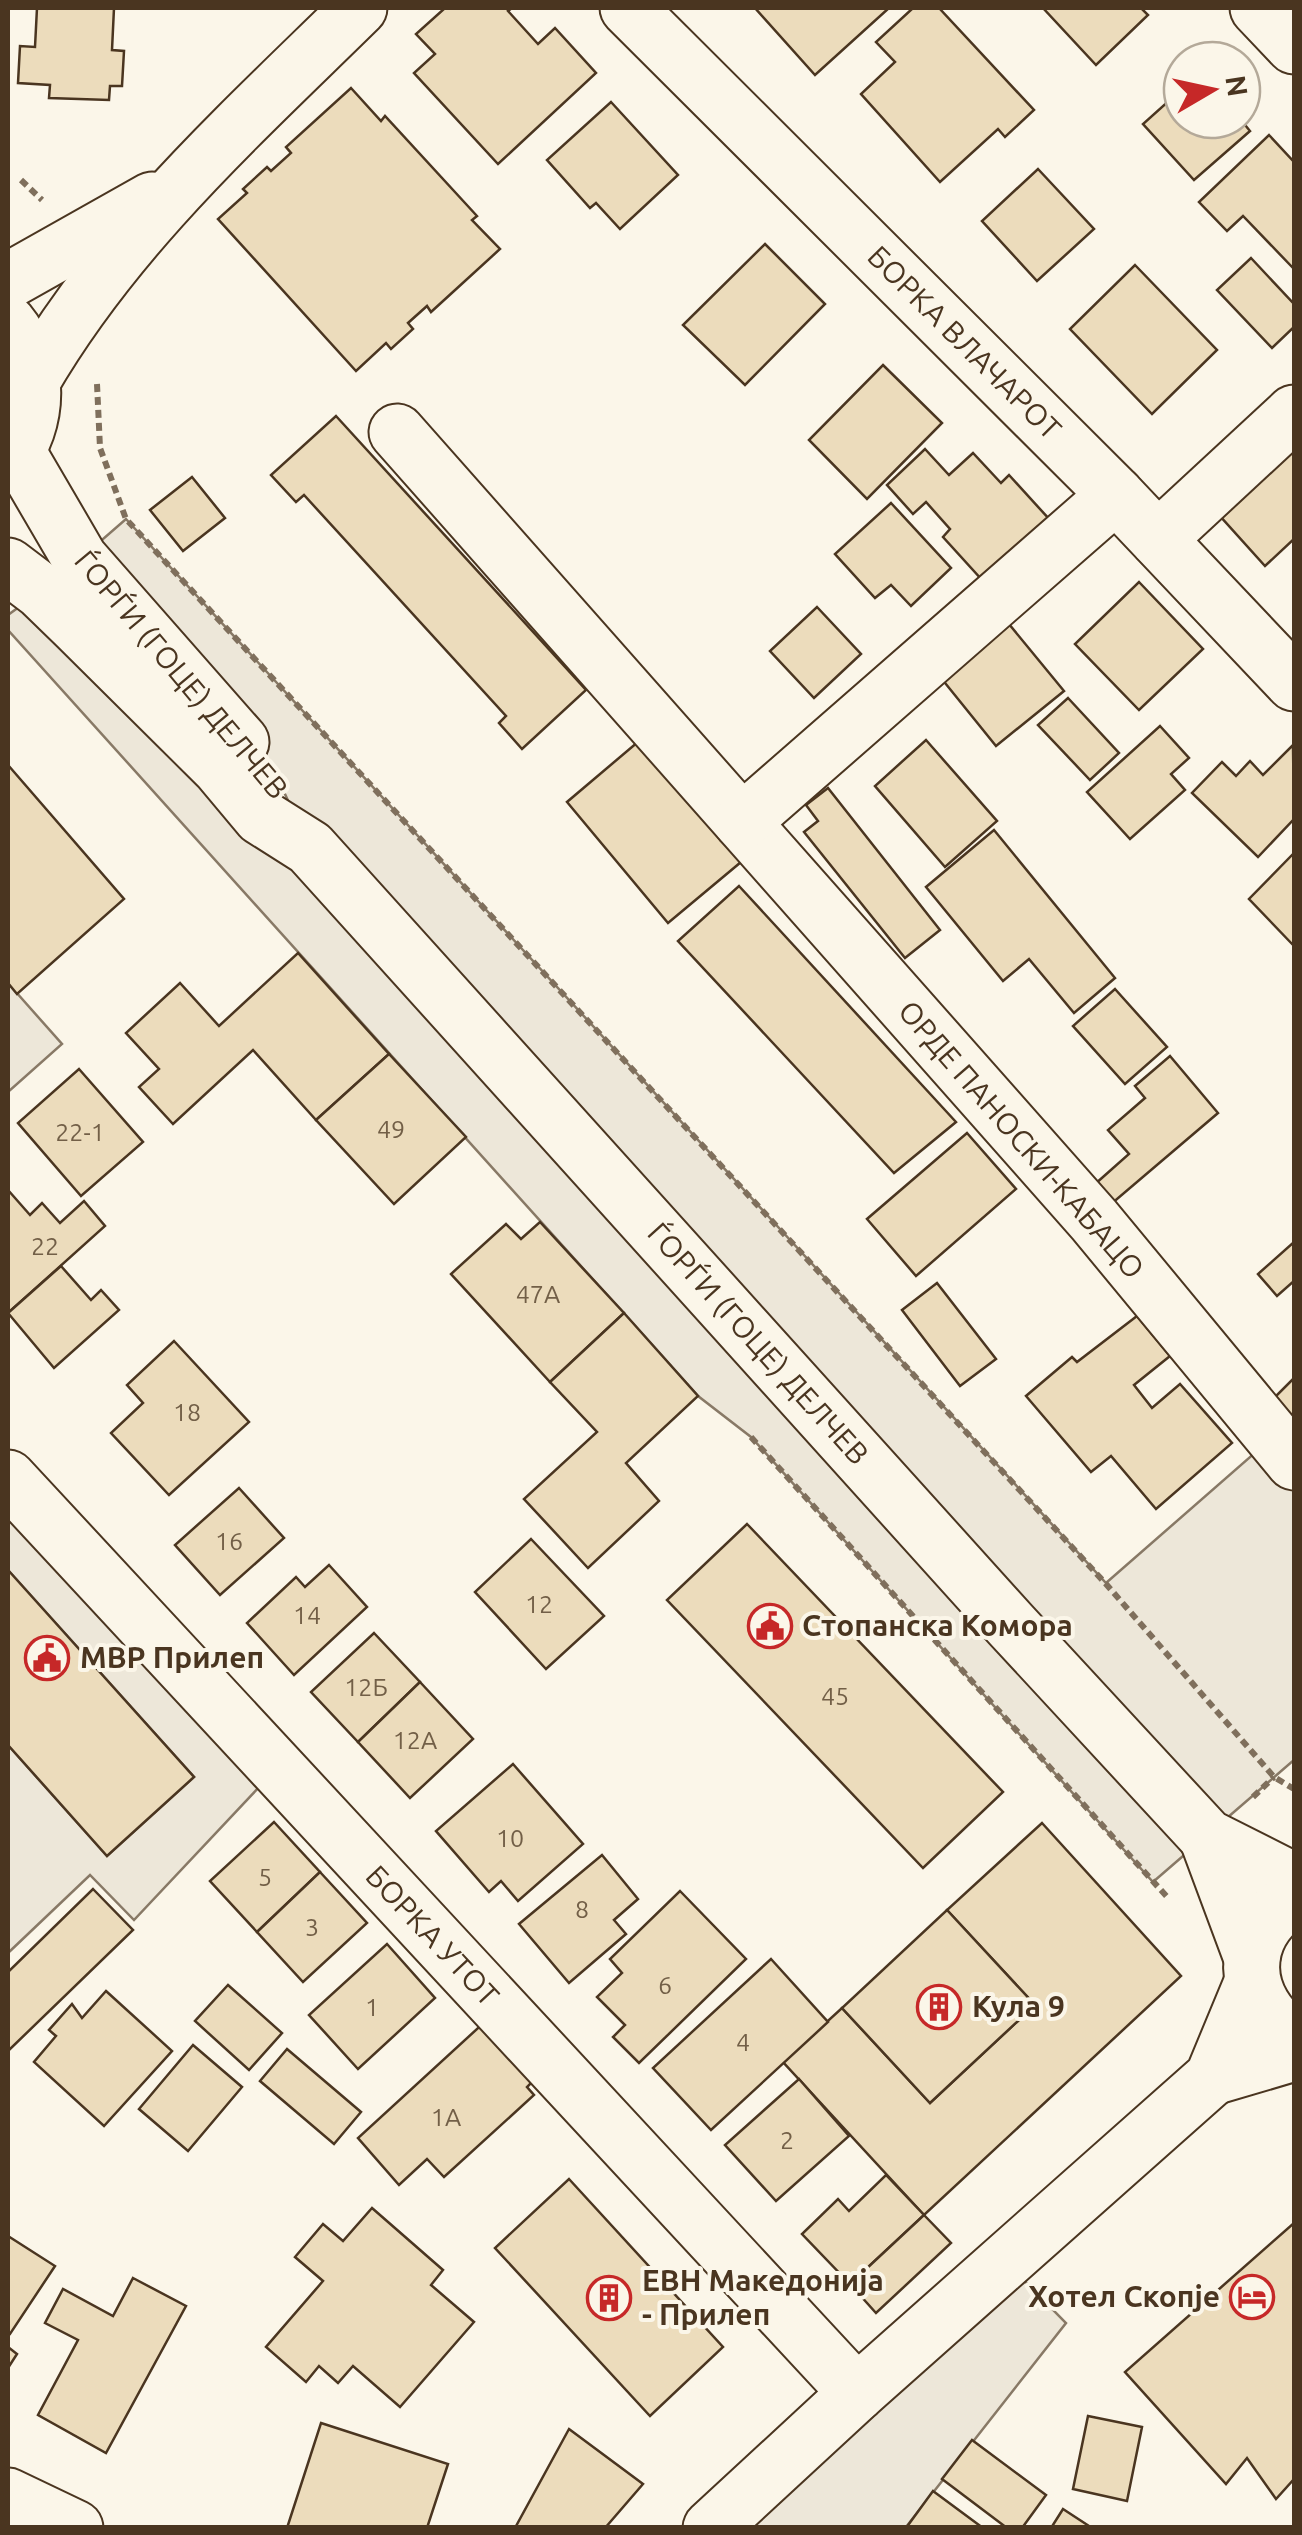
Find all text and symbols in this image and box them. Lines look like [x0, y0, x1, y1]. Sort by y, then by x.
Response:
north arrow [1162, 40, 1262, 140]
text: N [1220, 73, 1254, 99]
street label: БОРКА ВЛАЧАРОТ [861, 239, 1068, 446]
street label: ЃОРЃИ (ГОЦЕ) ДЕЛЧЕВ [68, 543, 296, 805]
street label: ОРДЕ ПАНОСКИ-КАБАЦО [892, 994, 1151, 1285]
house number: 49 [377, 1115, 405, 1143]
house number: 22-1 [55, 1118, 105, 1146]
street label: ЃОРЃИ (ГОЦЕ) ДЕЛЧЕВ [641, 1215, 877, 1471]
house number: 22 [31, 1232, 59, 1260]
house number: 47А [516, 1280, 560, 1308]
house number: 18 [173, 1398, 201, 1426]
house number: 16 [215, 1527, 243, 1555]
house number: 12 [525, 1590, 553, 1618]
house number: 14 [293, 1601, 321, 1629]
public building icon: Стопанска Комора [747, 1603, 793, 1649]
place label: Стопанска Комора [802, 1608, 1073, 1642]
public building icon: МВР Прилеп [24, 1635, 70, 1681]
place label: МВР Прилеп [80, 1640, 264, 1674]
house number: 12Б [344, 1673, 388, 1701]
house number: 45 [821, 1682, 849, 1710]
house number: 12А [393, 1726, 437, 1754]
house number: 10 [496, 1824, 524, 1852]
street label: БОРКА УТОТ [359, 1858, 506, 2012]
house number: 5 [258, 1863, 272, 1891]
house number: 8 [575, 1895, 589, 1923]
house number: 3 [305, 1913, 319, 1941]
house number: 6 [658, 1971, 672, 1999]
building icon: Кула 9 [916, 1984, 962, 2030]
place label: Кула 9 [972, 1989, 1065, 2023]
house number: 1 [365, 1993, 379, 2021]
house number: 4 [736, 2028, 750, 2056]
house number: 1А [431, 2103, 461, 2131]
house number: 2 [780, 2126, 794, 2154]
place label: ЕВН Македонија - Прилеп [642, 2263, 884, 2331]
hotel icon: Хотел Скопје [1229, 2274, 1275, 2320]
building icon: ЕВН Македонија - Прилеп [586, 2275, 632, 2321]
place label: Хотел Скопје [1028, 2279, 1220, 2313]

